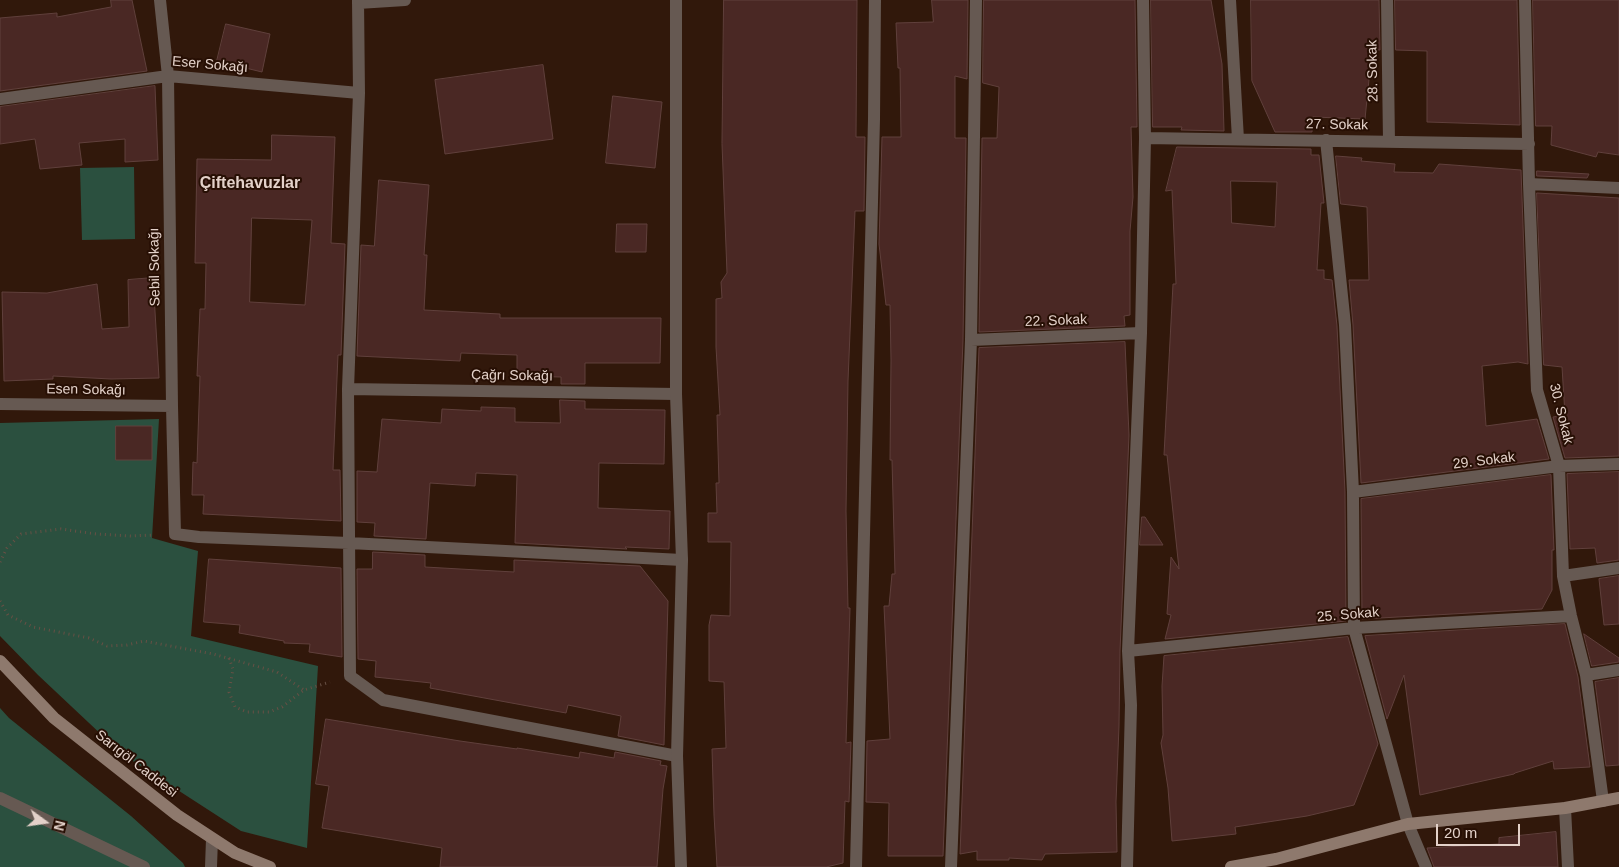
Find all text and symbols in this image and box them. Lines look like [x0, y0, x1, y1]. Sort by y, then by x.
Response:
street label: 28. Sokak [1364, 40, 1382, 102]
street label: Eser Sokağı [171, 53, 249, 77]
street label: 27. Sokak [1306, 116, 1368, 134]
district label: Çiftehavuzlar [200, 174, 300, 194]
street label: Sebil Sokağı [146, 228, 164, 306]
street label: 22. Sokak [1025, 312, 1087, 330]
street label: Çağrı Sokağı [471, 367, 553, 385]
street label: Esen Sokağı [46, 381, 126, 399]
street label: 30. Sokak [1545, 382, 1577, 446]
street label: 29. Sokak [1452, 449, 1516, 473]
street label: 25. Sokak [1316, 604, 1380, 626]
street label: Sarıgöl Caddesi [92, 727, 180, 801]
north arrow [20, 797, 70, 847]
scale bar [1439, 814, 1523, 846]
text: N [51, 819, 69, 832]
text: 20 m [1444, 824, 1477, 841]

